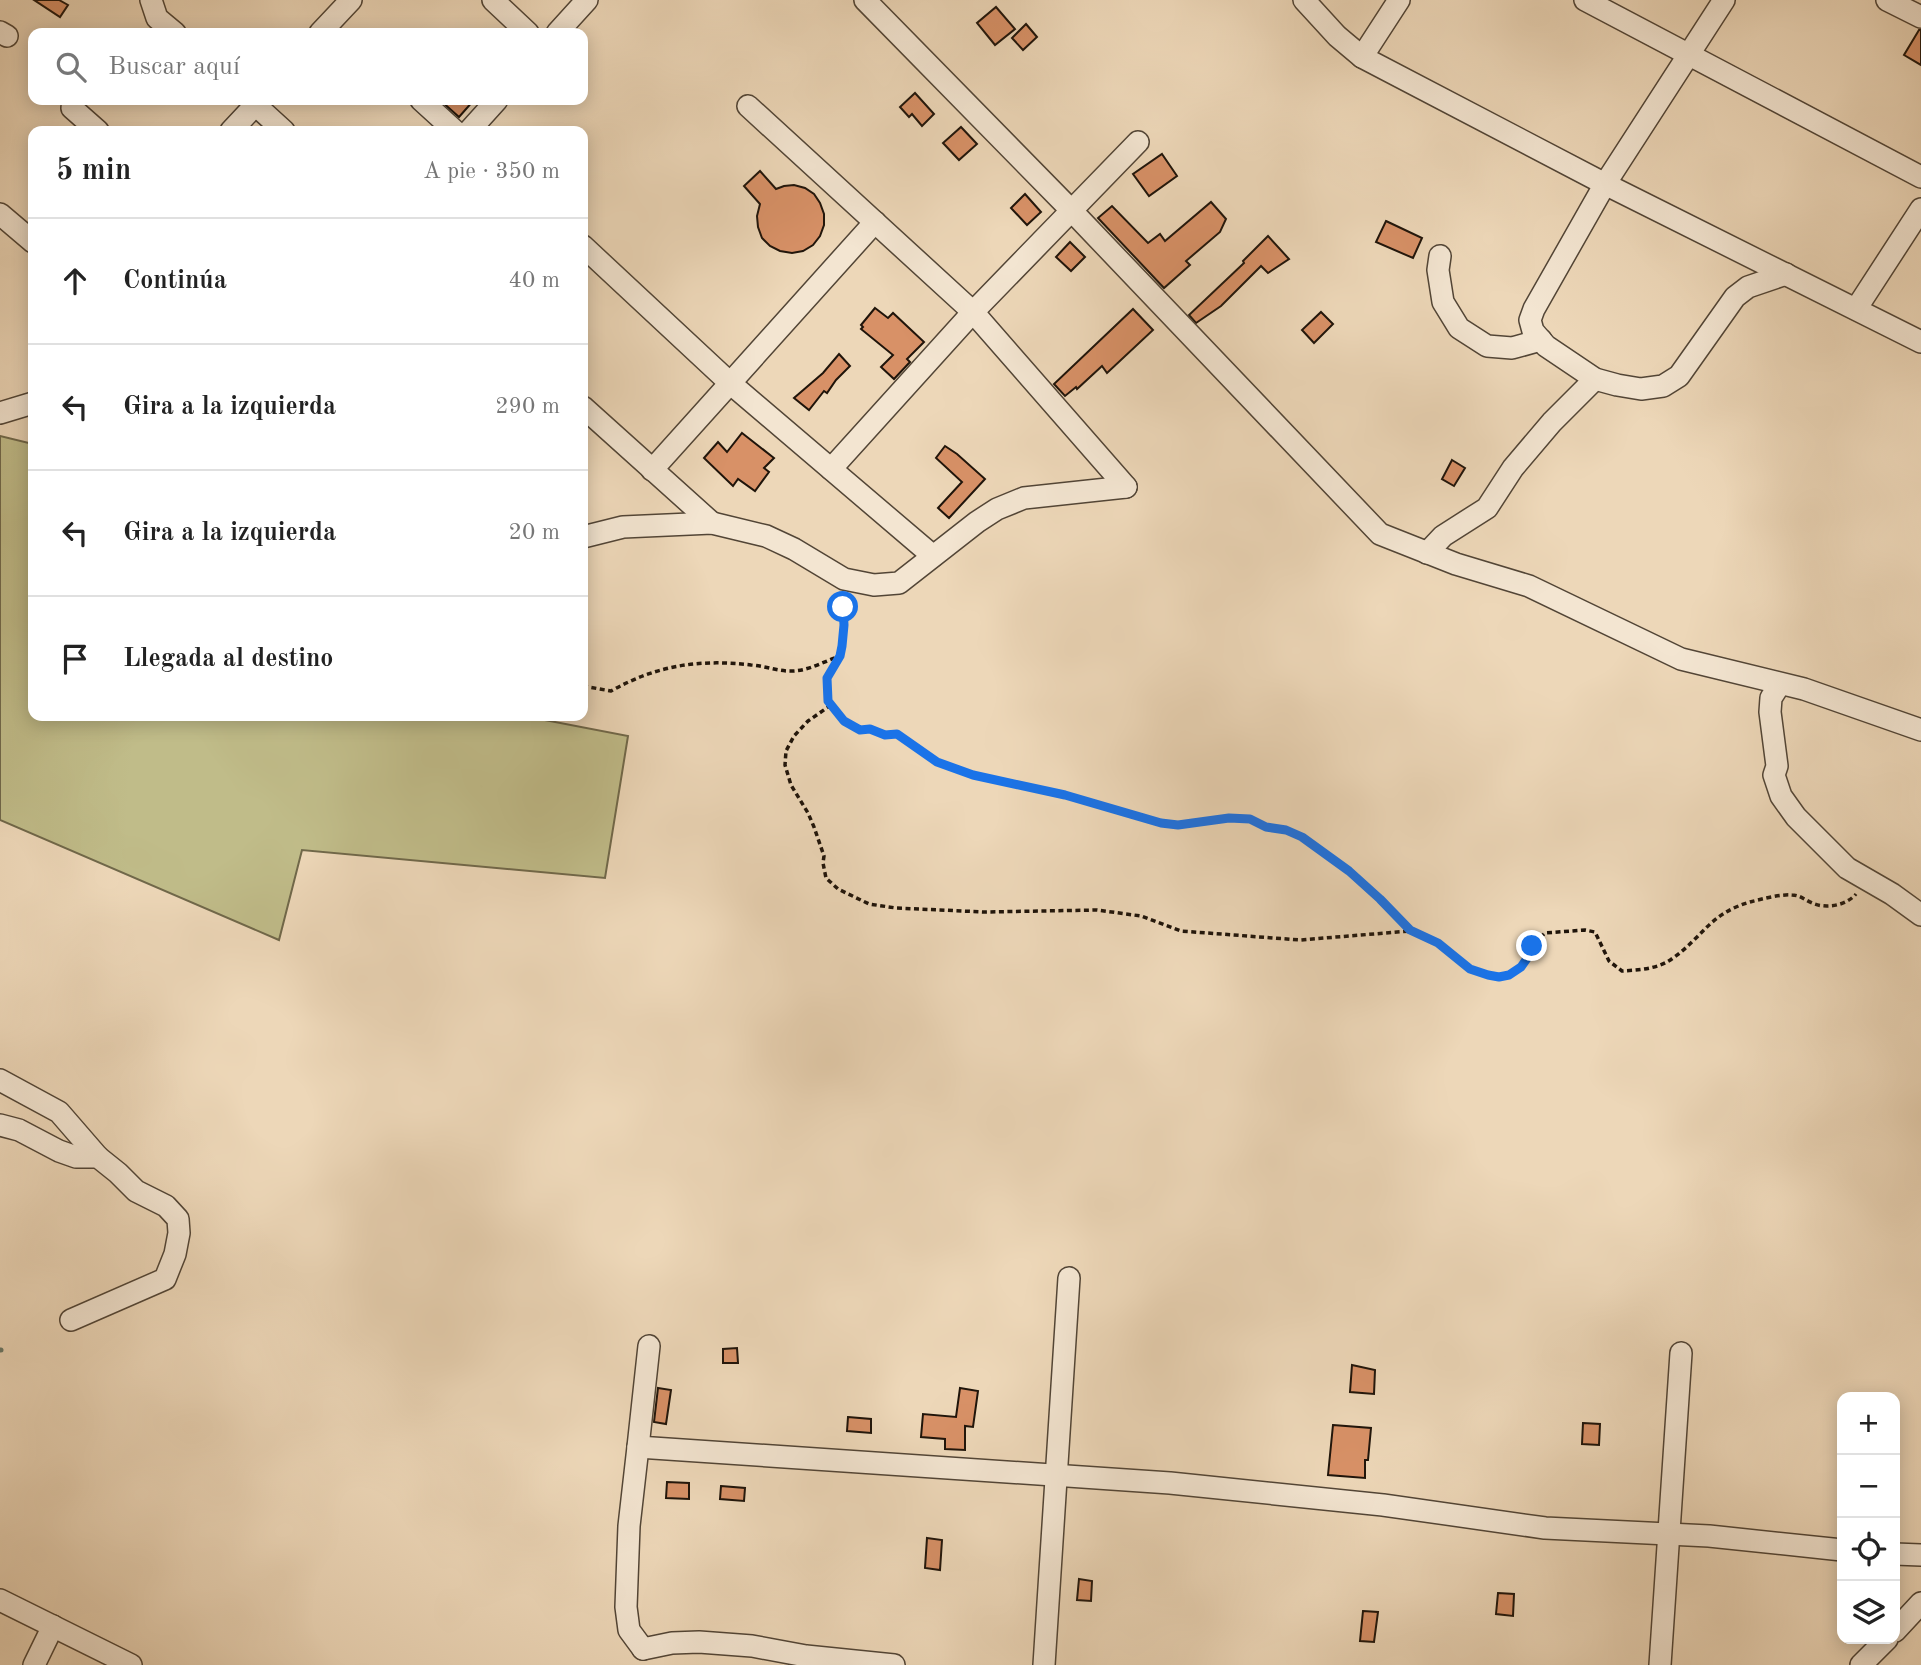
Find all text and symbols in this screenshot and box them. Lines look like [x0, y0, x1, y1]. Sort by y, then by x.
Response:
search box [28, 28, 588, 105]
icon: search [52, 48, 90, 86]
text: Buscar aquí [108, 54, 240, 80]
text: 5 min [56, 156, 131, 186]
text: A pie · 350 m [423, 160, 560, 183]
icon: ahead [56, 262, 94, 300]
text: Continúa [123, 268, 227, 294]
text: 40 m [509, 269, 560, 292]
icon: left [56, 388, 94, 426]
text: Gira a la izquierda [123, 394, 336, 420]
text: 290 m [495, 395, 560, 418]
icon: left [56, 514, 94, 552]
text: Gira a la izquierda [123, 520, 336, 546]
text: 20 m [509, 521, 560, 544]
route start [827, 591, 858, 622]
icon: arrive [56, 640, 94, 678]
text: Llegada al destino [123, 646, 333, 672]
route end [1516, 930, 1547, 961]
map controls [1837, 1392, 1900, 1644]
button: + [1837, 1392, 1900, 1455]
button: − [1837, 1455, 1900, 1518]
button: locate [1837, 1518, 1900, 1581]
button: layers [1837, 1581, 1900, 1644]

